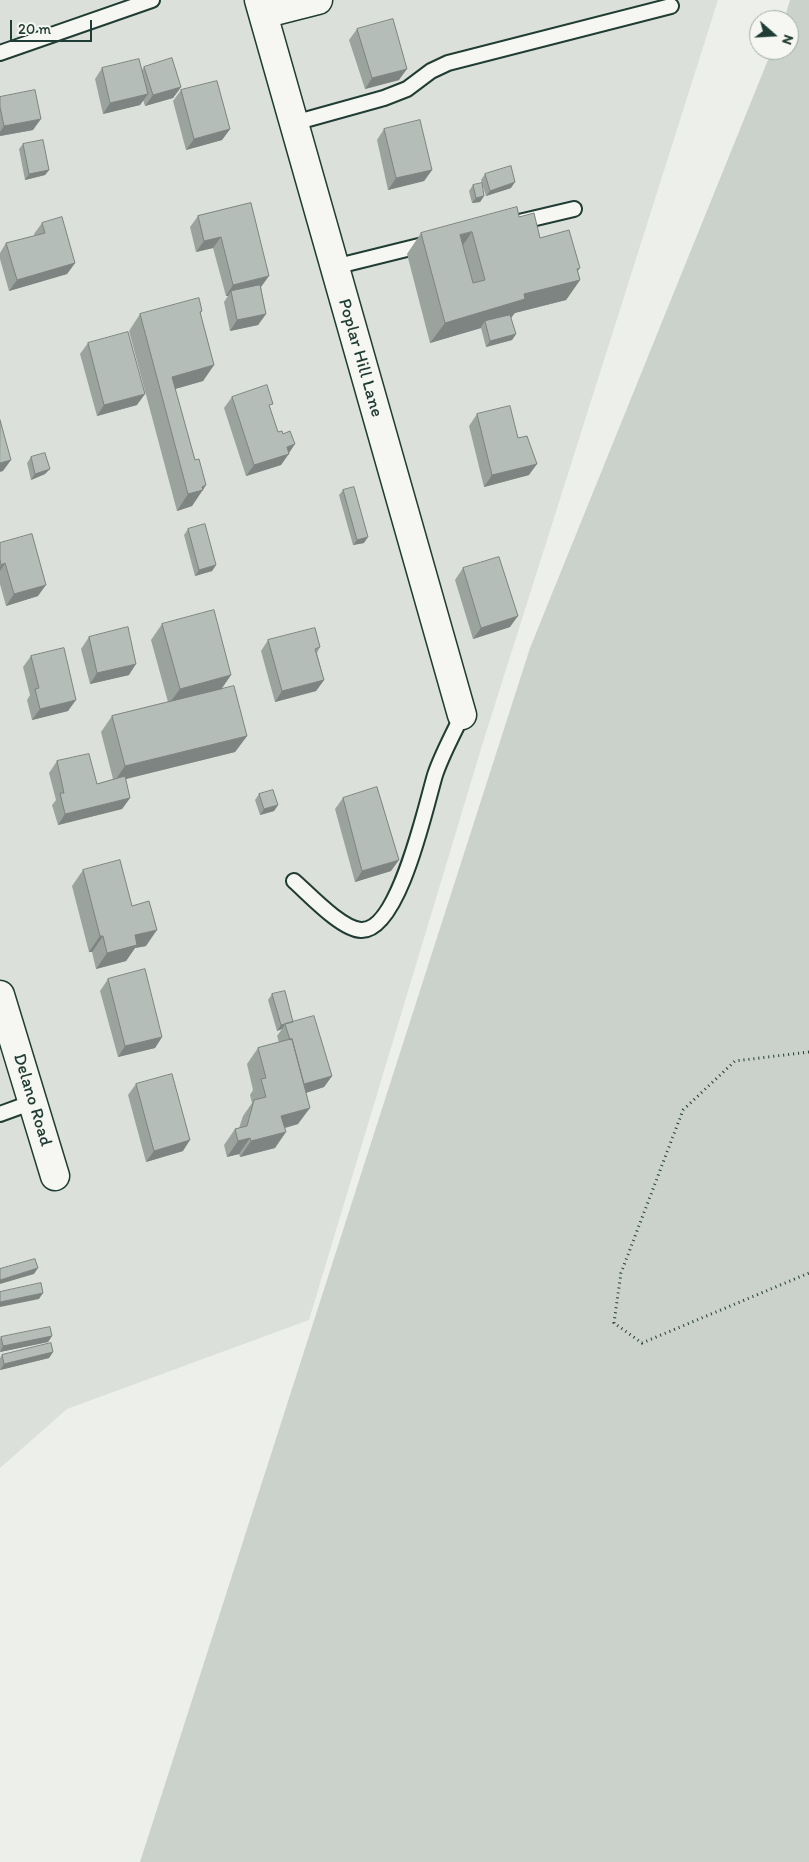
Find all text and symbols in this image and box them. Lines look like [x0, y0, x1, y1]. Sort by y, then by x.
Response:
scale bar [12, 10, 95, 42]
north arrow [749, 10, 799, 60]
text: 20 m [18, 20, 51, 38]
text: N [778, 32, 797, 47]
street label: Poplar Hill Lane [333, 296, 387, 420]
street label: Delano Road [8, 1051, 56, 1149]

